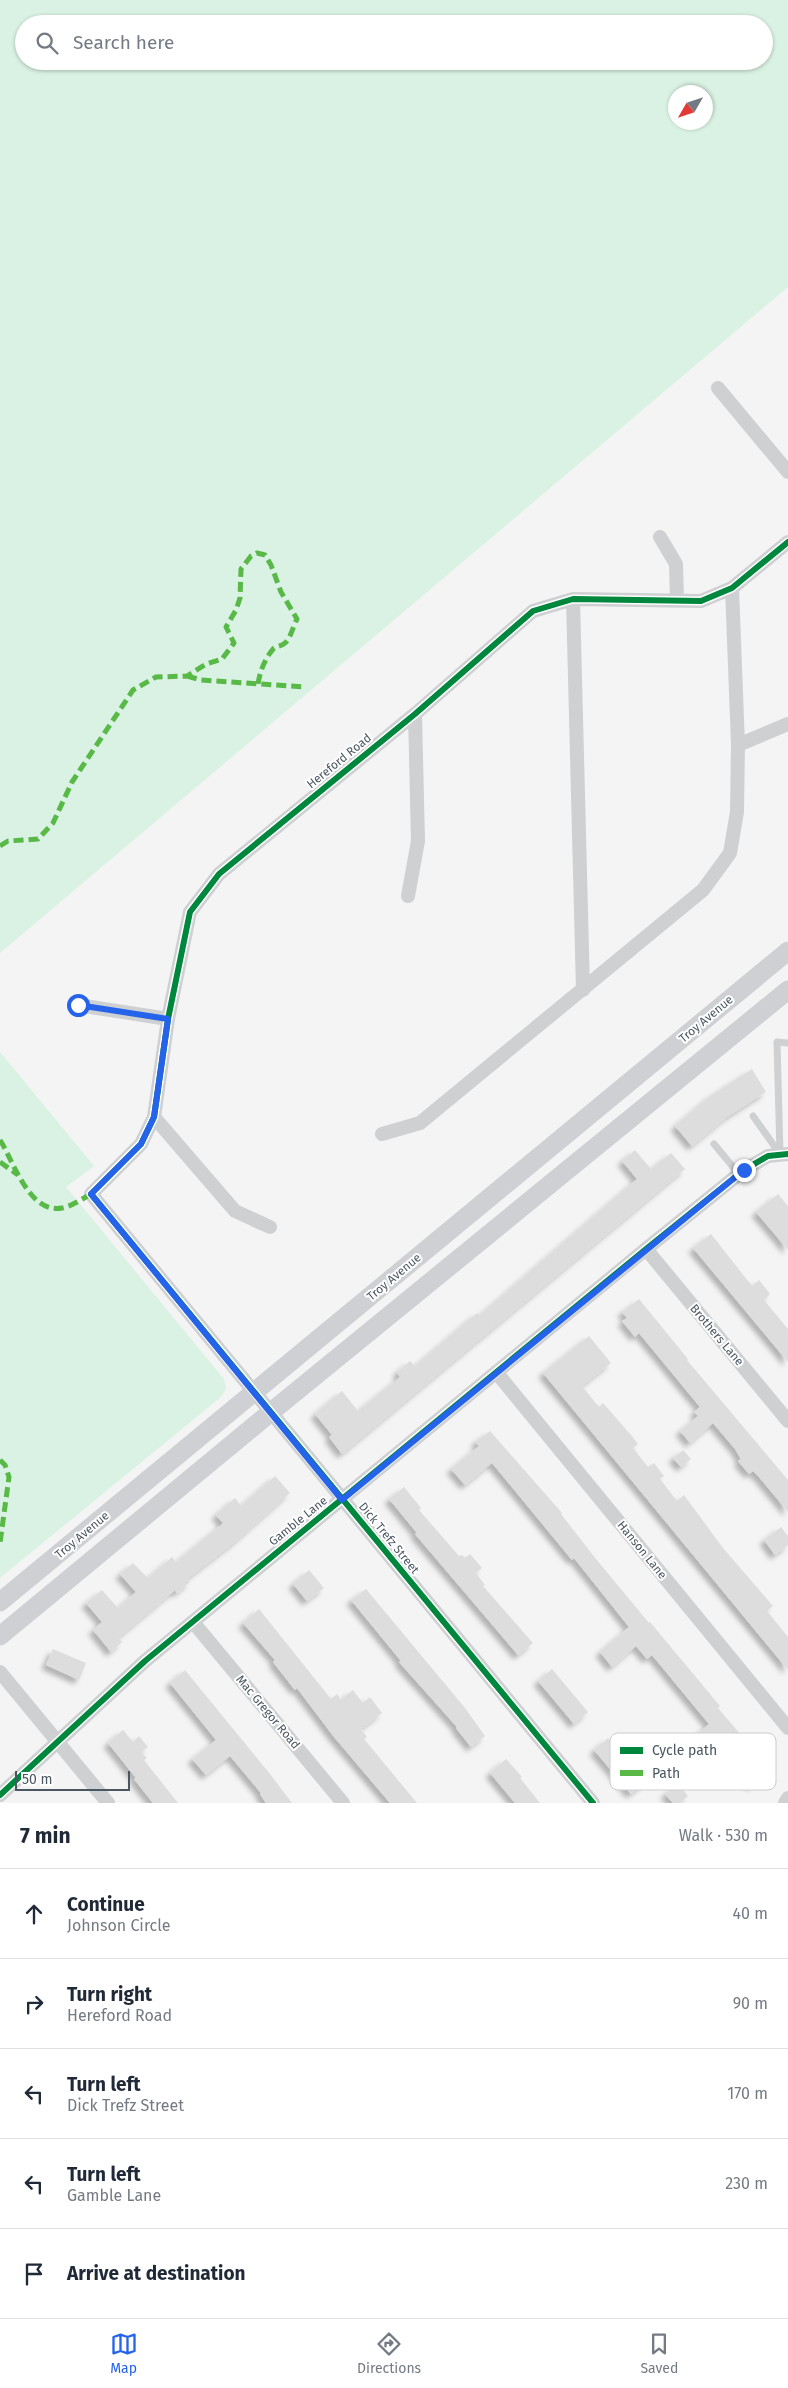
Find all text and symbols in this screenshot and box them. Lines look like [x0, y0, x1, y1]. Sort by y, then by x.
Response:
search box [15, 15, 773, 70]
icon: search [33, 29, 61, 57]
text: Search here [73, 31, 174, 54]
north arrow [668, 85, 713, 130]
street label: Hereford Road [304, 731, 374, 791]
street label: Troy Avenue [676, 992, 736, 1046]
route start [67, 994, 90, 1017]
route end [733, 1159, 756, 1182]
street label: Troy Avenue [364, 1250, 424, 1304]
street label: Brothers Lane [687, 1302, 747, 1368]
street label: Gamble Lane [266, 1493, 330, 1549]
street label: Dick Trefz Street [356, 1500, 422, 1577]
street label: Troy Avenue [52, 1508, 112, 1562]
street label: Hanson Lane [614, 1518, 670, 1582]
street label: Mac Gregor Road [233, 1672, 303, 1752]
legend [610, 1733, 776, 1790]
text: Cycle path [652, 1742, 717, 1759]
text: Path [652, 1765, 680, 1782]
scale bar [15, 1768, 130, 1791]
text: 50 m [22, 1771, 53, 1788]
text: 7 min [20, 1823, 71, 1849]
text: Walk · 530 m [679, 1826, 768, 1845]
text: Continue [67, 1893, 145, 1916]
icon: ahead [20, 1900, 48, 1928]
text: 40 m [733, 1904, 768, 1923]
text: Johnson Circle [67, 1916, 171, 1935]
text: Turn right [67, 1983, 152, 2006]
icon: right [20, 1990, 48, 2018]
text: 90 m [733, 1994, 768, 2013]
text: Hereford Road [67, 2006, 172, 2025]
text: Turn left [67, 2073, 141, 2096]
icon: left [20, 2080, 48, 2108]
text: 170 m [727, 2084, 768, 2103]
text: Dick Trefz Street [67, 2096, 184, 2115]
text: Turn left [67, 2163, 141, 2186]
icon: left [20, 2170, 48, 2198]
text: 230 m [725, 2174, 768, 2193]
text: Gamble Lane [67, 2186, 161, 2205]
icon: arrive [20, 2260, 48, 2288]
text: Arrive at destination [67, 2262, 246, 2285]
tab: Map [110, 2330, 138, 2377]
tab: Directions [357, 2330, 421, 2377]
tab: Saved [640, 2330, 678, 2377]

